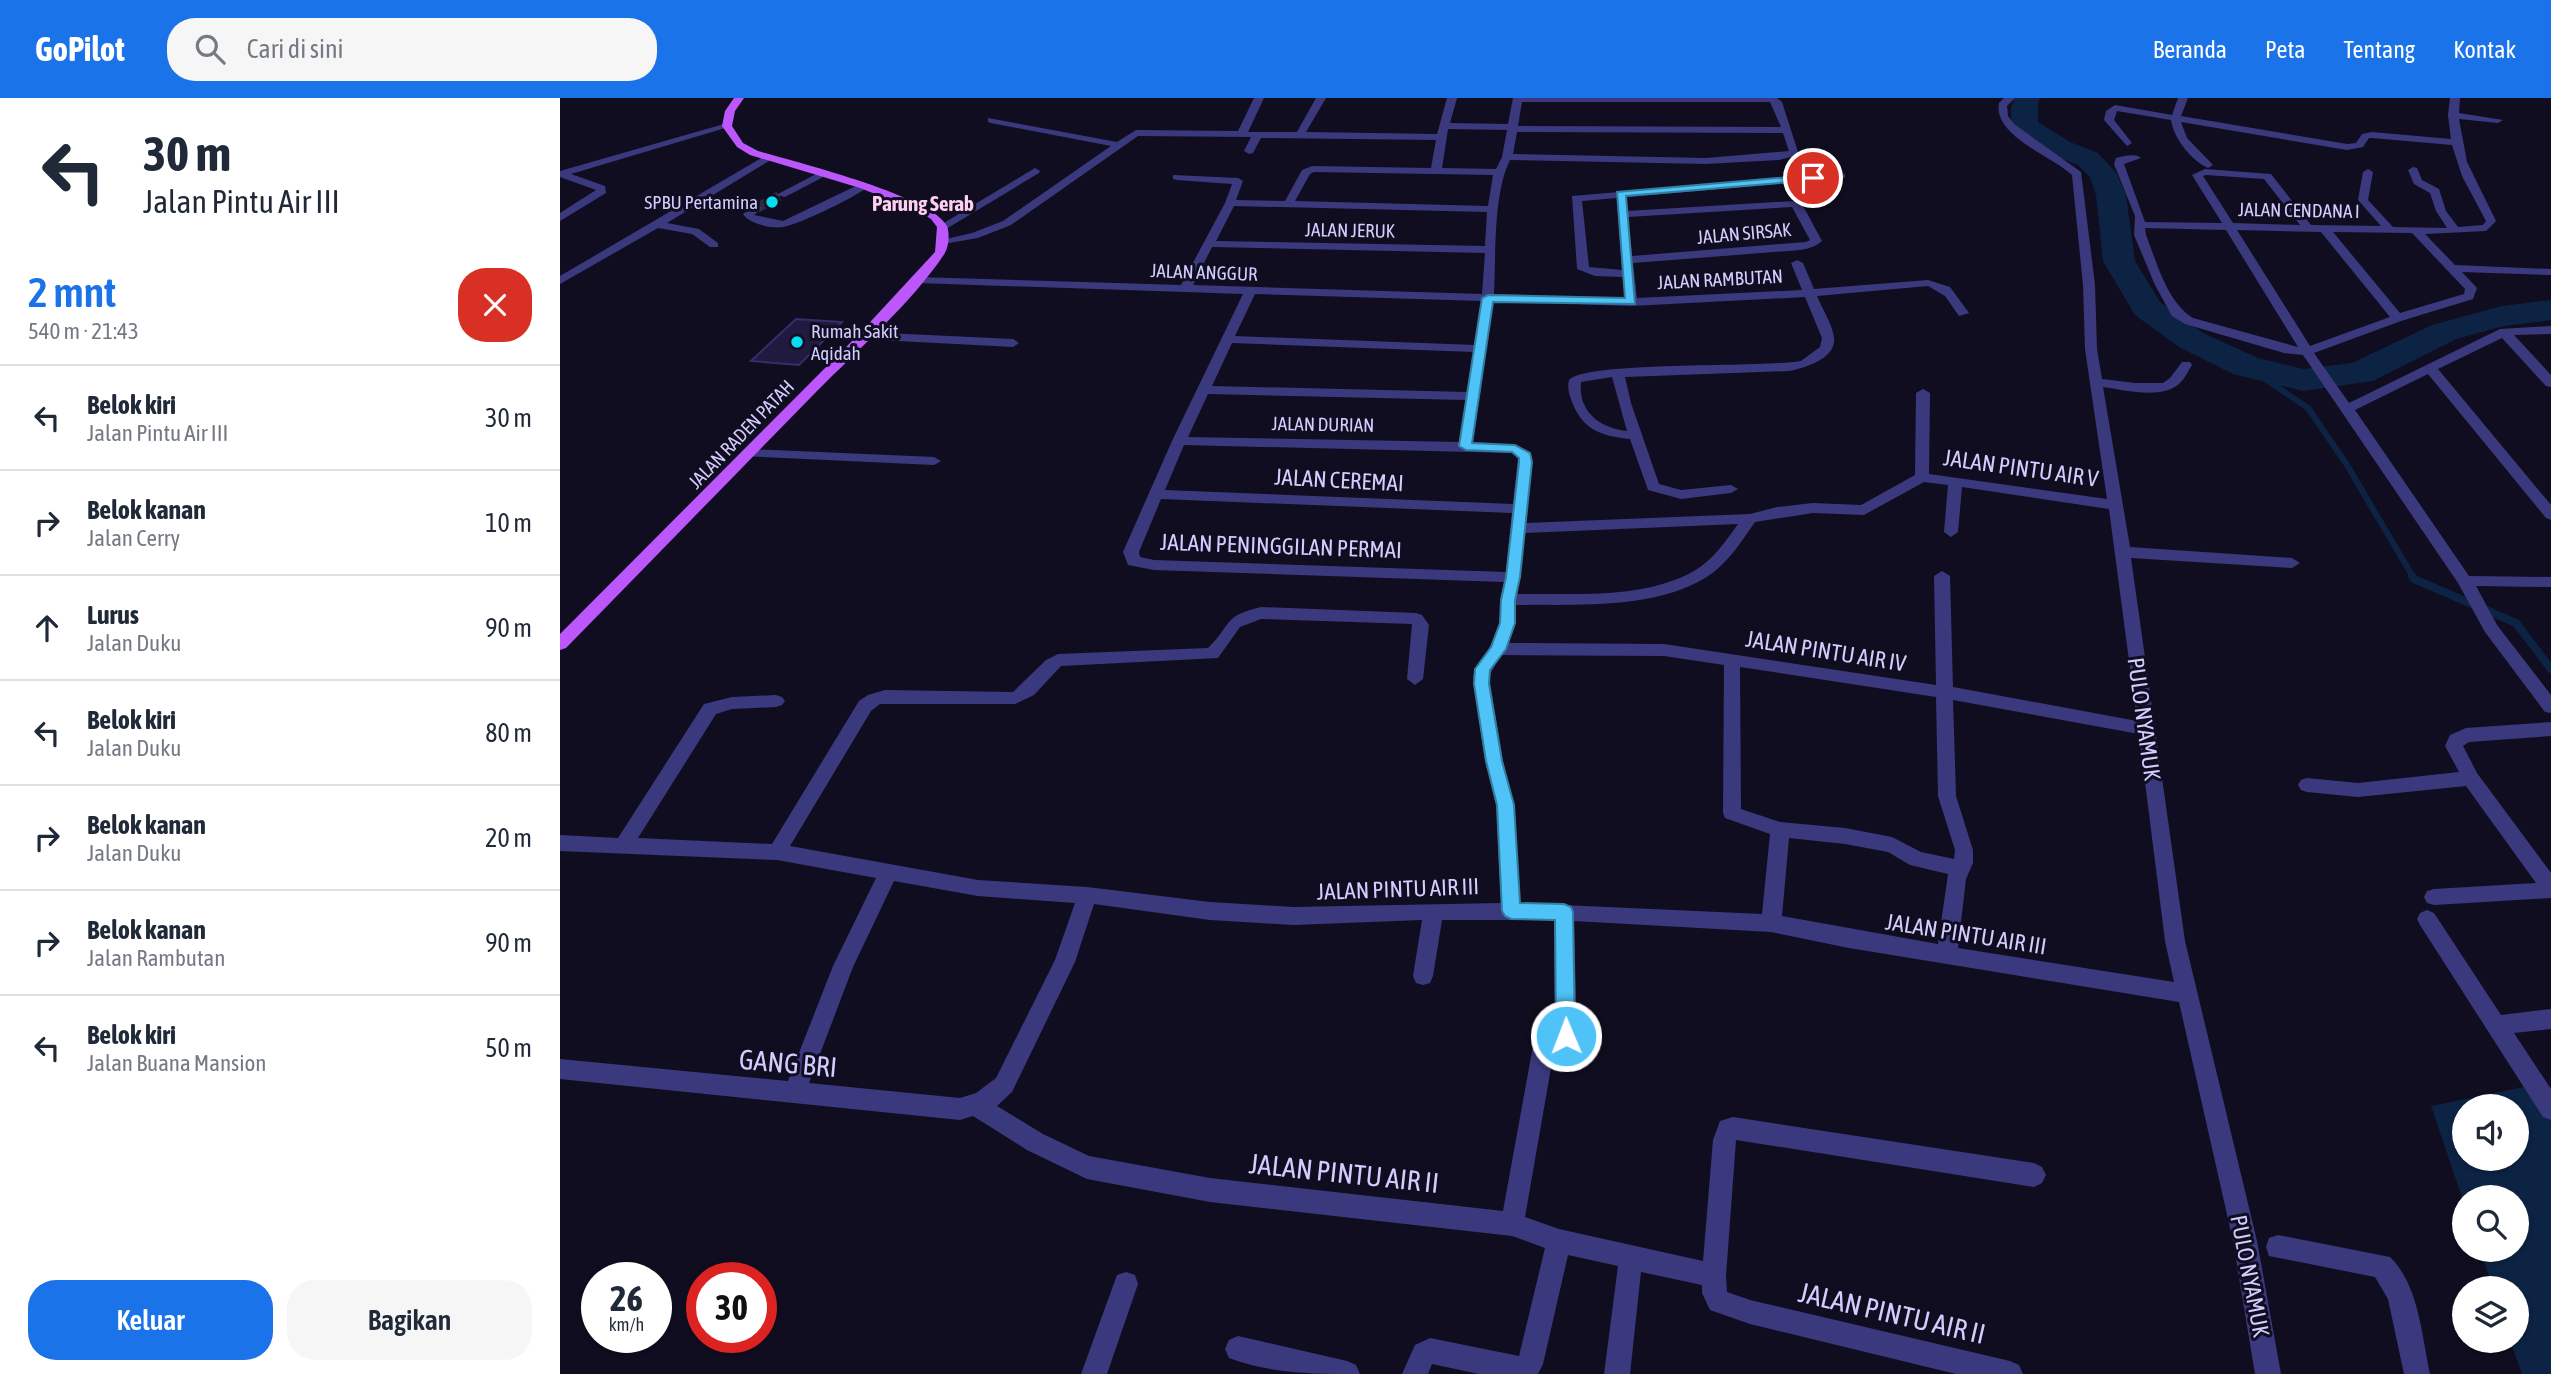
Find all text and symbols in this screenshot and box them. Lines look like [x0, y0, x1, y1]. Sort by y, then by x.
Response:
search box [167, 18, 657, 81]
text: GoPilot [35, 30, 125, 68]
icon: search [191, 30, 229, 68]
text: Cari di sini [247, 34, 343, 64]
text: Beranda [2153, 36, 2227, 63]
text: Peta [2265, 36, 2305, 63]
text: Tentang [2343, 36, 2415, 63]
text: Kontak [2453, 36, 2516, 63]
text: 30 m [143, 125, 231, 181]
icon: left [28, 126, 119, 217]
pin [1783, 148, 1843, 208]
icon: arrive [1794, 159, 1832, 197]
text: Jalan Pintu Air III [143, 183, 340, 220]
place label: SPBU Pertamina [644, 191, 758, 213]
district label: Parung Serab [872, 191, 974, 215]
marker: SPBU Pertamina [764, 194, 780, 210]
street label: JALAN CENDANA I [2238, 198, 2360, 222]
street label: JALAN JERUK [1305, 218, 1396, 242]
street label: JALAN SIRSAK [1696, 218, 1793, 248]
street label: JALAN ANGGUR [1150, 259, 1258, 285]
street label: JALAN RAMBUTAN [1657, 265, 1783, 293]
text: 2 mnt [28, 268, 116, 316]
button: close [458, 268, 532, 342]
text: 540 m · 21:43 [28, 318, 139, 344]
place label: Rumah Sakit Aqidah [811, 320, 898, 364]
marker: Rumah Sakit Aqidah [789, 334, 805, 350]
street label: JALAN RADEN PATAH [684, 375, 798, 493]
text: Belok kiri [87, 390, 176, 420]
icon: left [28, 399, 66, 437]
text: 30 m [485, 403, 532, 433]
street label: JALAN DURIAN [1272, 412, 1374, 436]
text: Jalan Pintu Air III [87, 420, 228, 446]
street label: JALAN PINTU AIR V [1942, 444, 2101, 492]
street label: JALAN CEREMAI [1274, 464, 1404, 496]
text: Belok kanan [87, 495, 206, 525]
icon: right [28, 504, 66, 542]
text: 10 m [485, 508, 532, 538]
text: Jalan Cerry [87, 525, 180, 551]
street label: JALAN PENINGGILAN PERMAI [1160, 529, 1402, 563]
text: Lurus [87, 600, 139, 630]
icon: ahead [28, 609, 66, 647]
text: 90 m [485, 613, 532, 643]
street label: JALAN PINTU AIR IV [1744, 625, 1909, 677]
text: Jalan Duku [87, 630, 181, 656]
street label: PULO NYAMUK [2122, 656, 2166, 783]
text: Belok kiri [87, 705, 176, 735]
icon: left [28, 714, 66, 752]
text: 80 m [485, 718, 532, 748]
text: Jalan Duku [87, 735, 181, 761]
text: Belok kanan [87, 810, 206, 840]
icon: right [28, 819, 66, 857]
text: 20 m [485, 823, 532, 853]
text: Jalan Duku [87, 840, 181, 866]
street label: JALAN PINTU AIR III [1316, 873, 1480, 905]
street label: JALAN PINTU AIR III [1884, 908, 2048, 960]
text: Belok kanan [87, 915, 206, 945]
icon: right [28, 924, 66, 962]
text: 90 m [485, 928, 532, 958]
text: Jalan Rambutan [87, 945, 225, 971]
position arrow [1529, 999, 1603, 1073]
text: Belok kiri [87, 1020, 176, 1050]
icon: left [28, 1029, 66, 1067]
text: 50 m [485, 1033, 532, 1063]
street label: GANG BRI [738, 1043, 838, 1083]
text: Jalan Buana Mansion [87, 1050, 267, 1076]
map controls [2452, 1094, 2529, 1353]
button: sound [2452, 1094, 2529, 1171]
street label: JALAN PINTU AIR II [1248, 1147, 1440, 1199]
button: search [2452, 1185, 2529, 1262]
street label: PULO NYAMUK [2225, 1213, 2275, 1340]
speed limit sign: 30 [686, 1262, 777, 1353]
street label: JALAN PINTU AIR II [1796, 1276, 1988, 1350]
button: layers [2452, 1276, 2529, 1353]
text: 26 [610, 1278, 643, 1318]
button: Keluar [28, 1280, 273, 1360]
button: Bagikan [287, 1280, 532, 1360]
text: km/h [609, 1314, 644, 1335]

